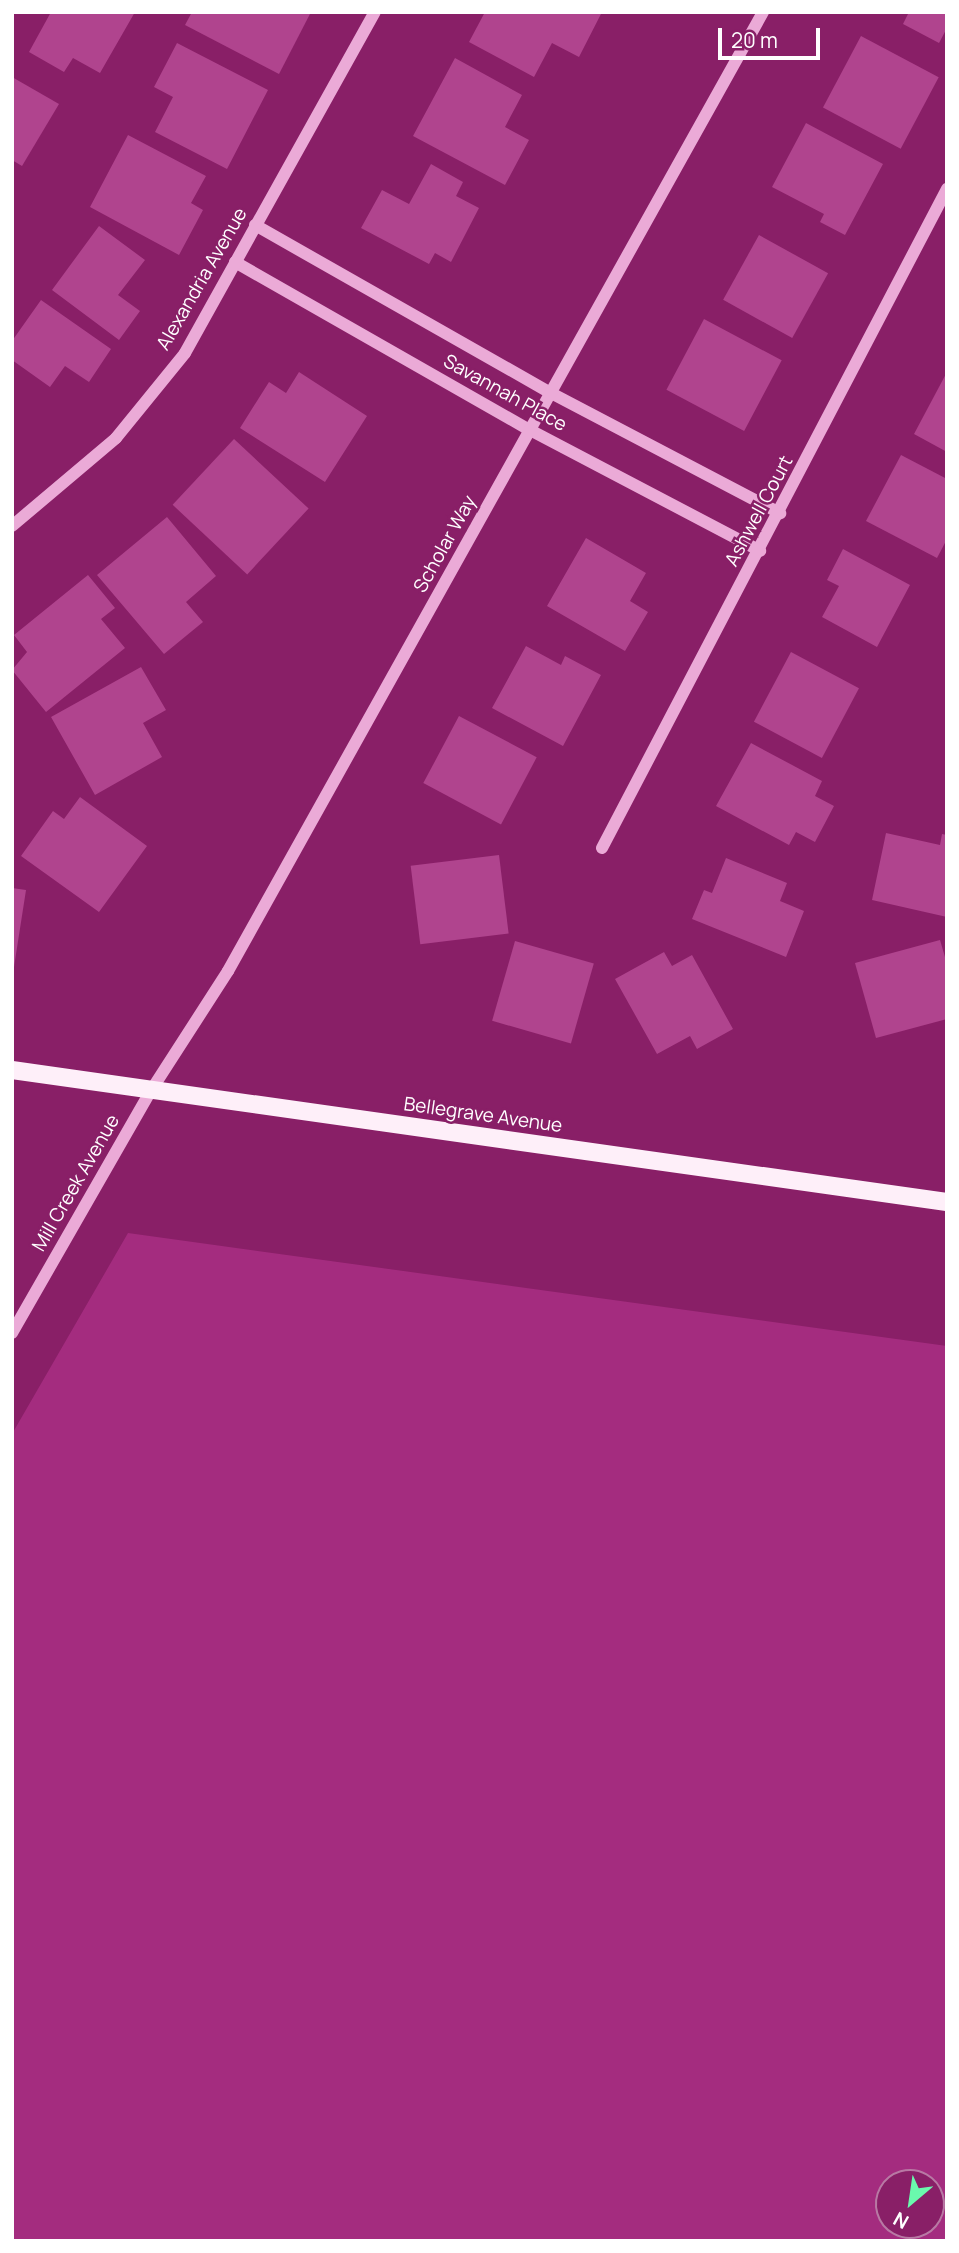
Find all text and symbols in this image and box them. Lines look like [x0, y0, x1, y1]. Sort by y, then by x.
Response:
scale bar [721, 14, 822, 58]
text: 20 m [731, 26, 778, 54]
street label: Alexandria Avenue [152, 204, 252, 354]
street label: Savannah Place [439, 350, 571, 436]
street label: Ashwell Court [720, 452, 798, 570]
street label: Scholar Way [409, 492, 481, 596]
street label: Bellegrave Avenue [402, 1093, 564, 1137]
street label: Mill Creek Avenue [28, 1111, 124, 1255]
north arrow [875, 2169, 945, 2239]
text: N [889, 2206, 913, 2235]

